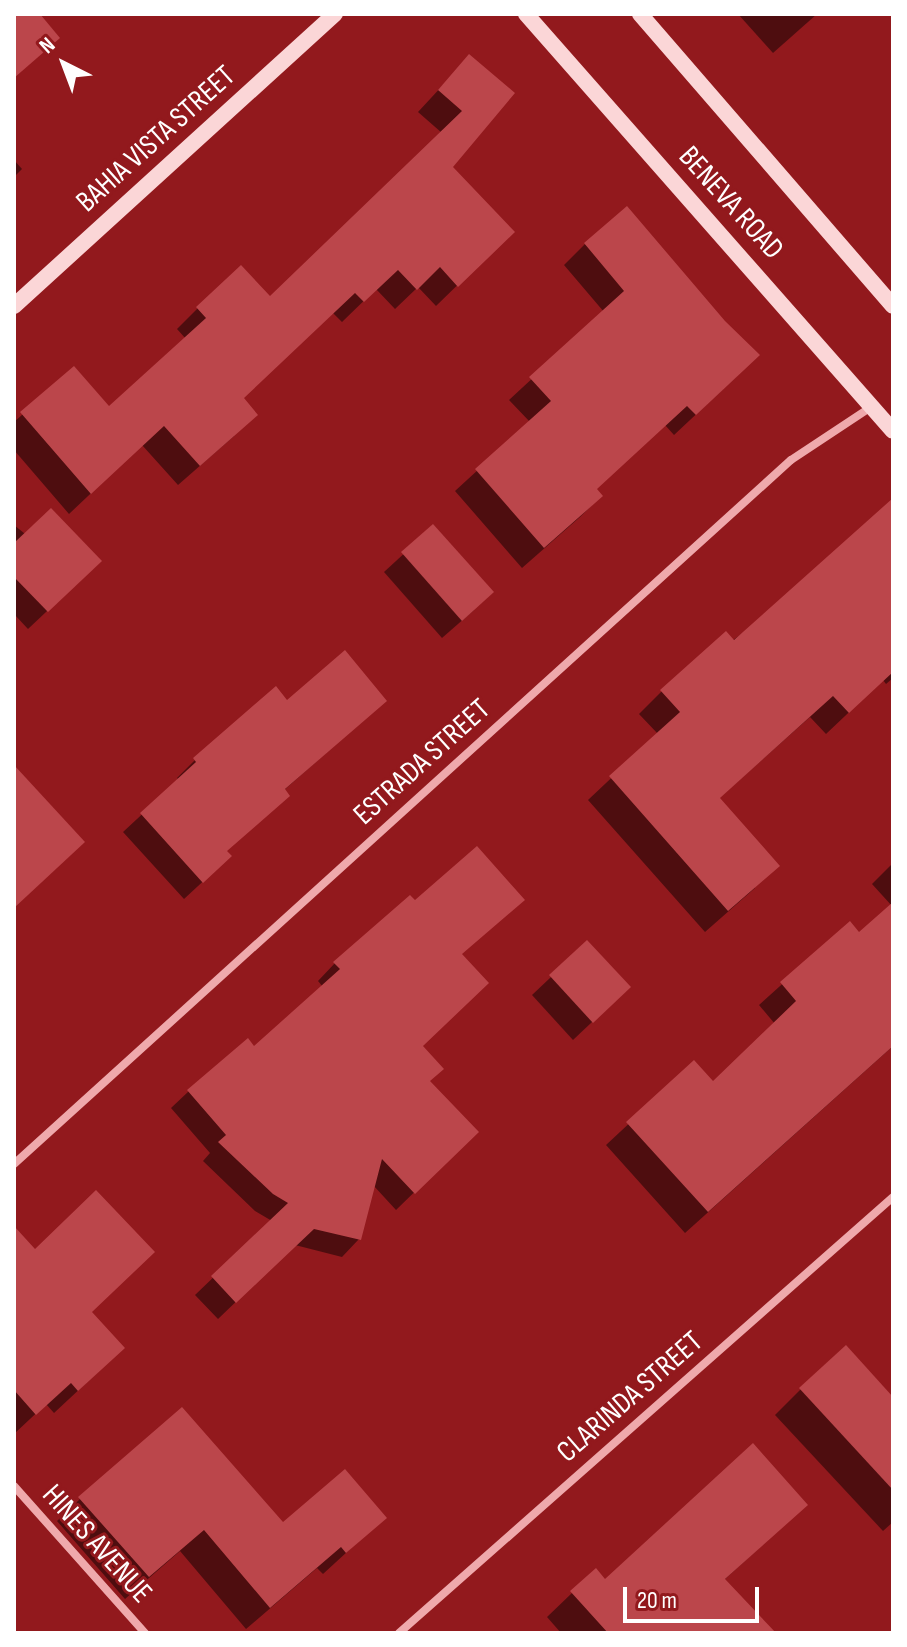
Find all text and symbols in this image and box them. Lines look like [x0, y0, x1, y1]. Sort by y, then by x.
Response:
north arrow [24, 24, 104, 104]
text: N [34, 32, 61, 60]
street label: BAHIA VISTA STREET [69, 58, 243, 220]
street label: BENEVA ROAD [671, 139, 791, 267]
street label: ESTRADA STREET [346, 691, 498, 833]
street label: CLARINDA STREET [550, 1324, 710, 1470]
street label: HINES AVENUE [34, 1477, 160, 1611]
scale bar [627, 1571, 763, 1621]
text: 20 m [637, 1586, 677, 1615]

